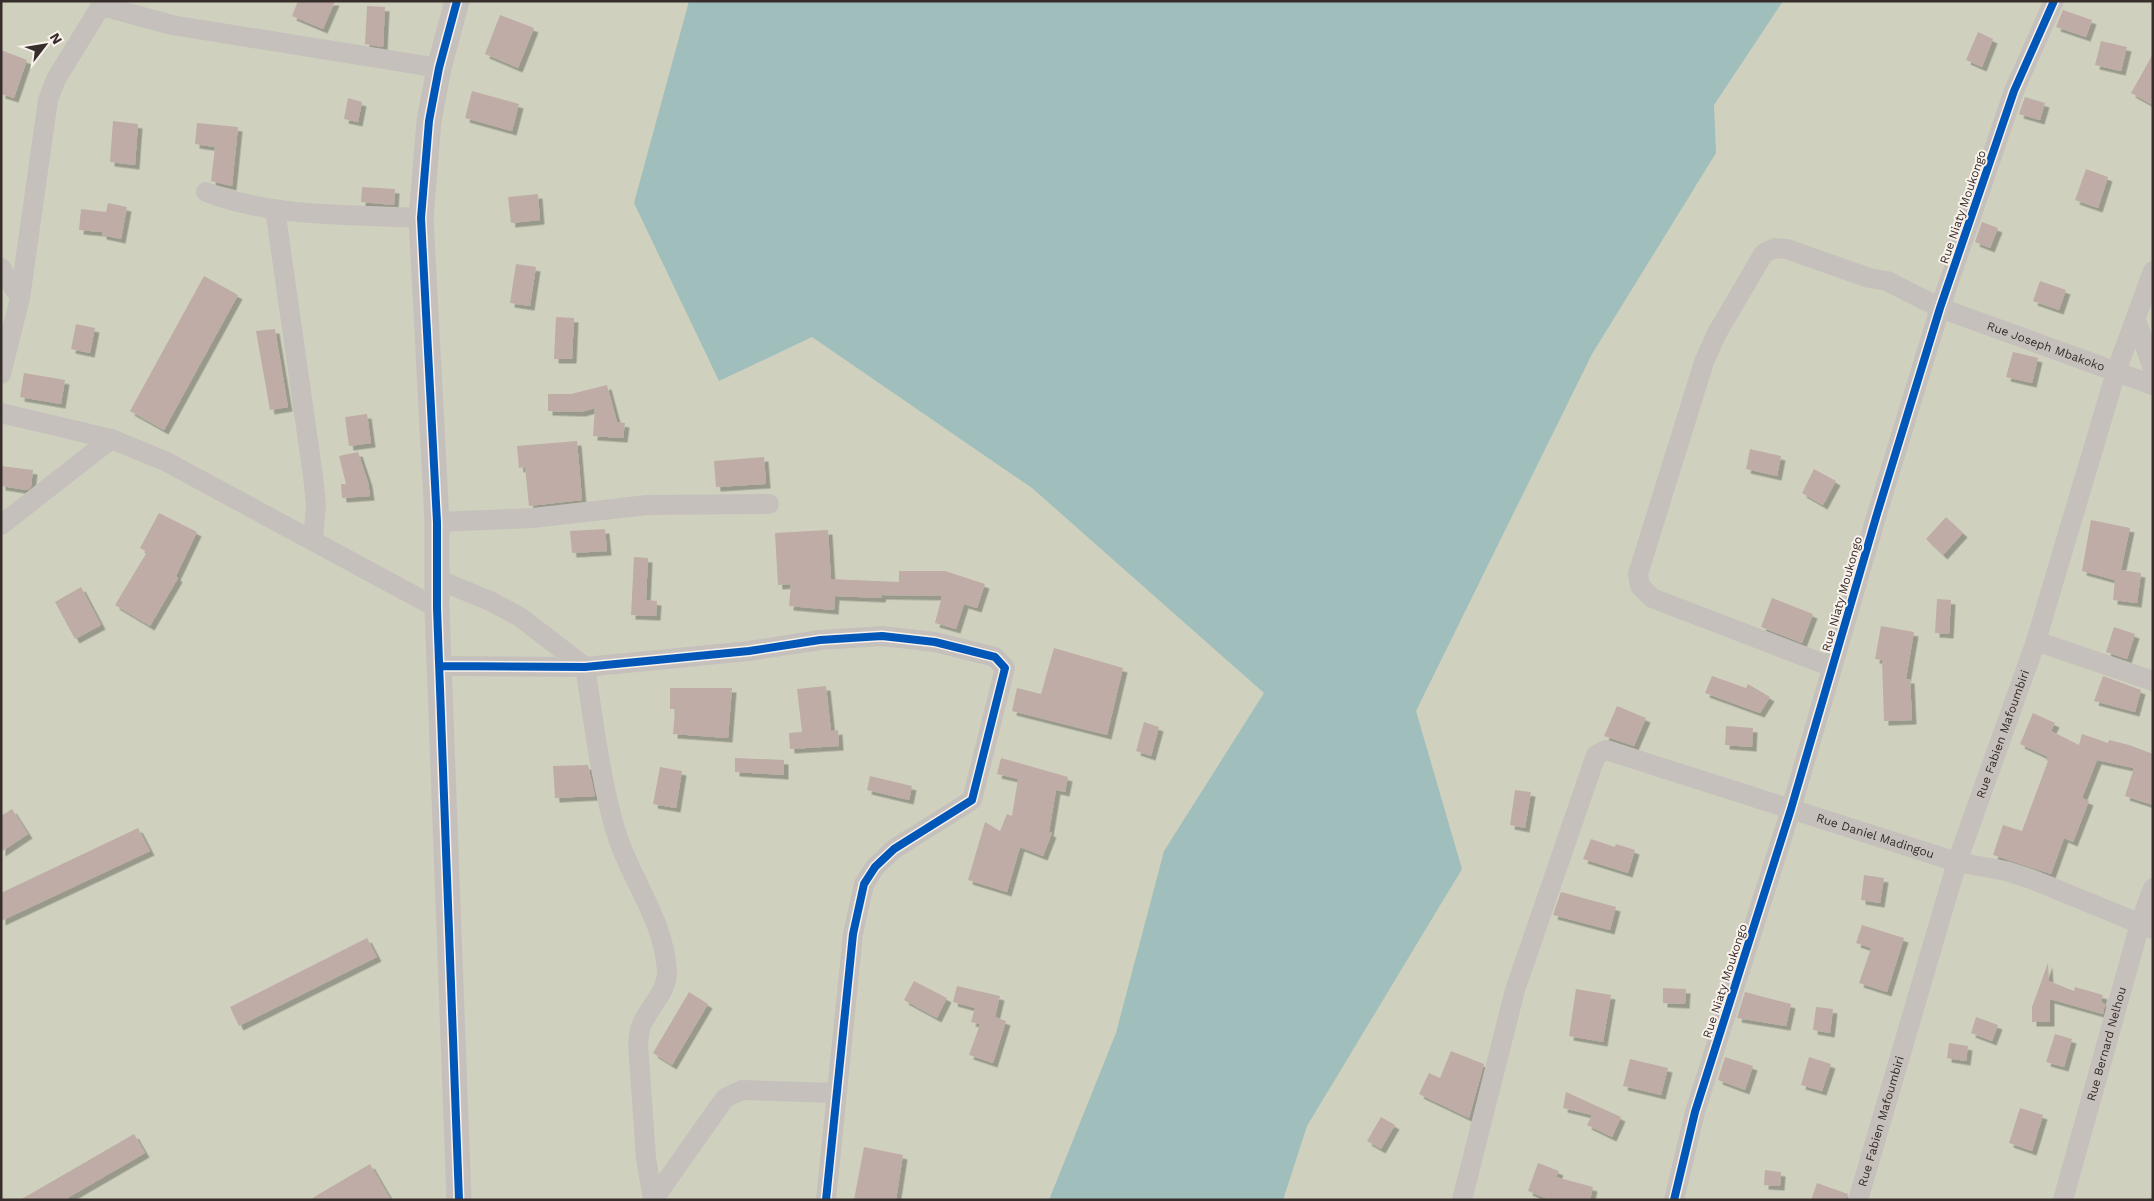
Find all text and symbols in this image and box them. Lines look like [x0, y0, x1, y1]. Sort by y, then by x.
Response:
north arrow [20, 20, 70, 70]
text: N [47, 30, 66, 47]
street label: Rue Niaty Moukongo [1937, 148, 1989, 266]
street label: Rue Joseph Mbakoko [1985, 319, 2107, 374]
street label: Rue Niaty Moukongo [1819, 535, 1865, 653]
street label: Rue Fabien Mafoumbiri [1973, 668, 2032, 800]
street label: Rue Daniel Madingou [1815, 811, 1936, 861]
street label: Rue Niaty Moukongo [1700, 922, 1750, 1040]
street label: Rue Bernard Nelhou [2084, 985, 2129, 1103]
street label: Rue Fabien Mafoumbiri [1855, 1054, 1907, 1188]

